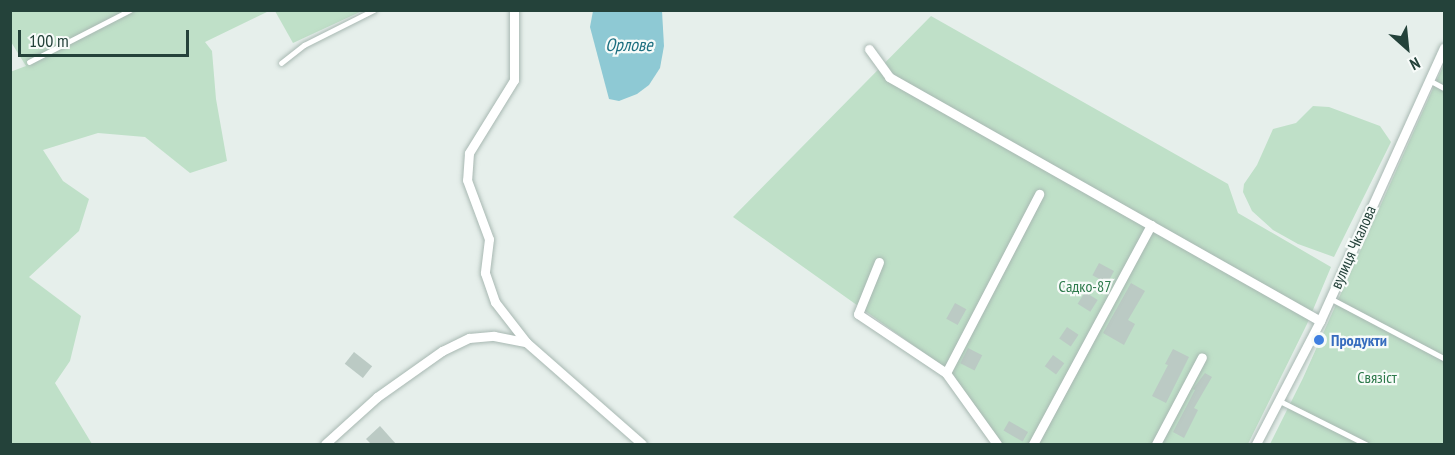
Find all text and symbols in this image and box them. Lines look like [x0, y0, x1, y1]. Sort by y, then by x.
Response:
scale bar [21, 18, 192, 56]
north arrow [1377, 18, 1437, 78]
text: 100 m [29, 29, 69, 52]
water label: Орлове [605, 34, 653, 56]
text: N [1407, 53, 1424, 75]
street label: вулиця Чкалова [1326, 202, 1380, 292]
park label: Садко-87 [1059, 276, 1111, 296]
place label: Продукти [1331, 330, 1387, 350]
marker: Продукти [1312, 333, 1326, 347]
park label: Связіст [1357, 367, 1397, 387]

